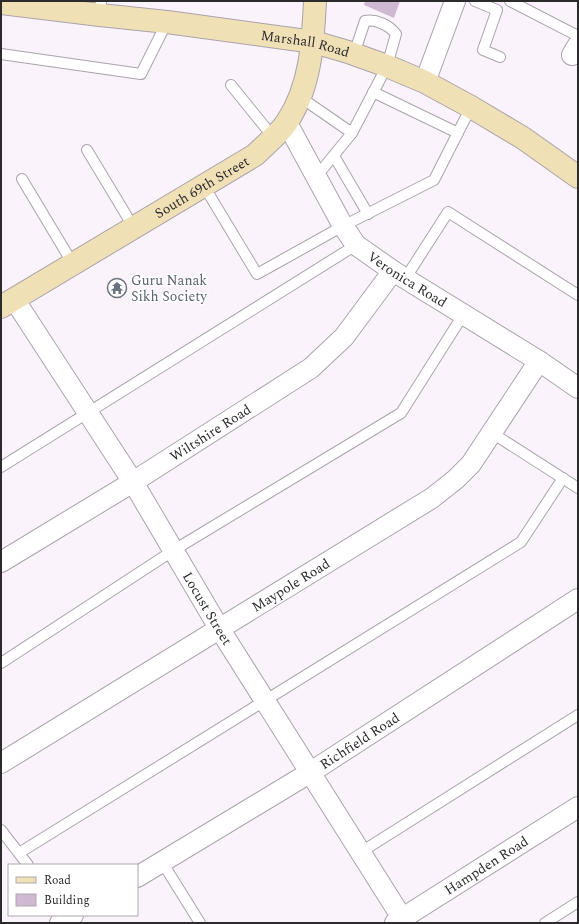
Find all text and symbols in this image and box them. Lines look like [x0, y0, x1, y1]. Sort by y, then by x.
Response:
street label: Marshall Road [260, 24, 352, 62]
street label: South 69th Street [150, 150, 253, 223]
street label: Veronica Road [363, 246, 451, 312]
place label: Guru Nanak Sikh Society [131, 270, 208, 307]
temple icon: Guru Nanak Sikh Society [106, 277, 128, 299]
street label: Wiltshire Road [165, 399, 255, 467]
street label: Maypole Road [247, 553, 334, 617]
street label: Locust Street [178, 568, 238, 649]
street label: Richfield Road [315, 707, 404, 774]
street label: Hampden Road [440, 830, 533, 900]
legend [8, 864, 138, 916]
text: Road [44, 871, 71, 890]
text: Building [44, 891, 90, 910]

